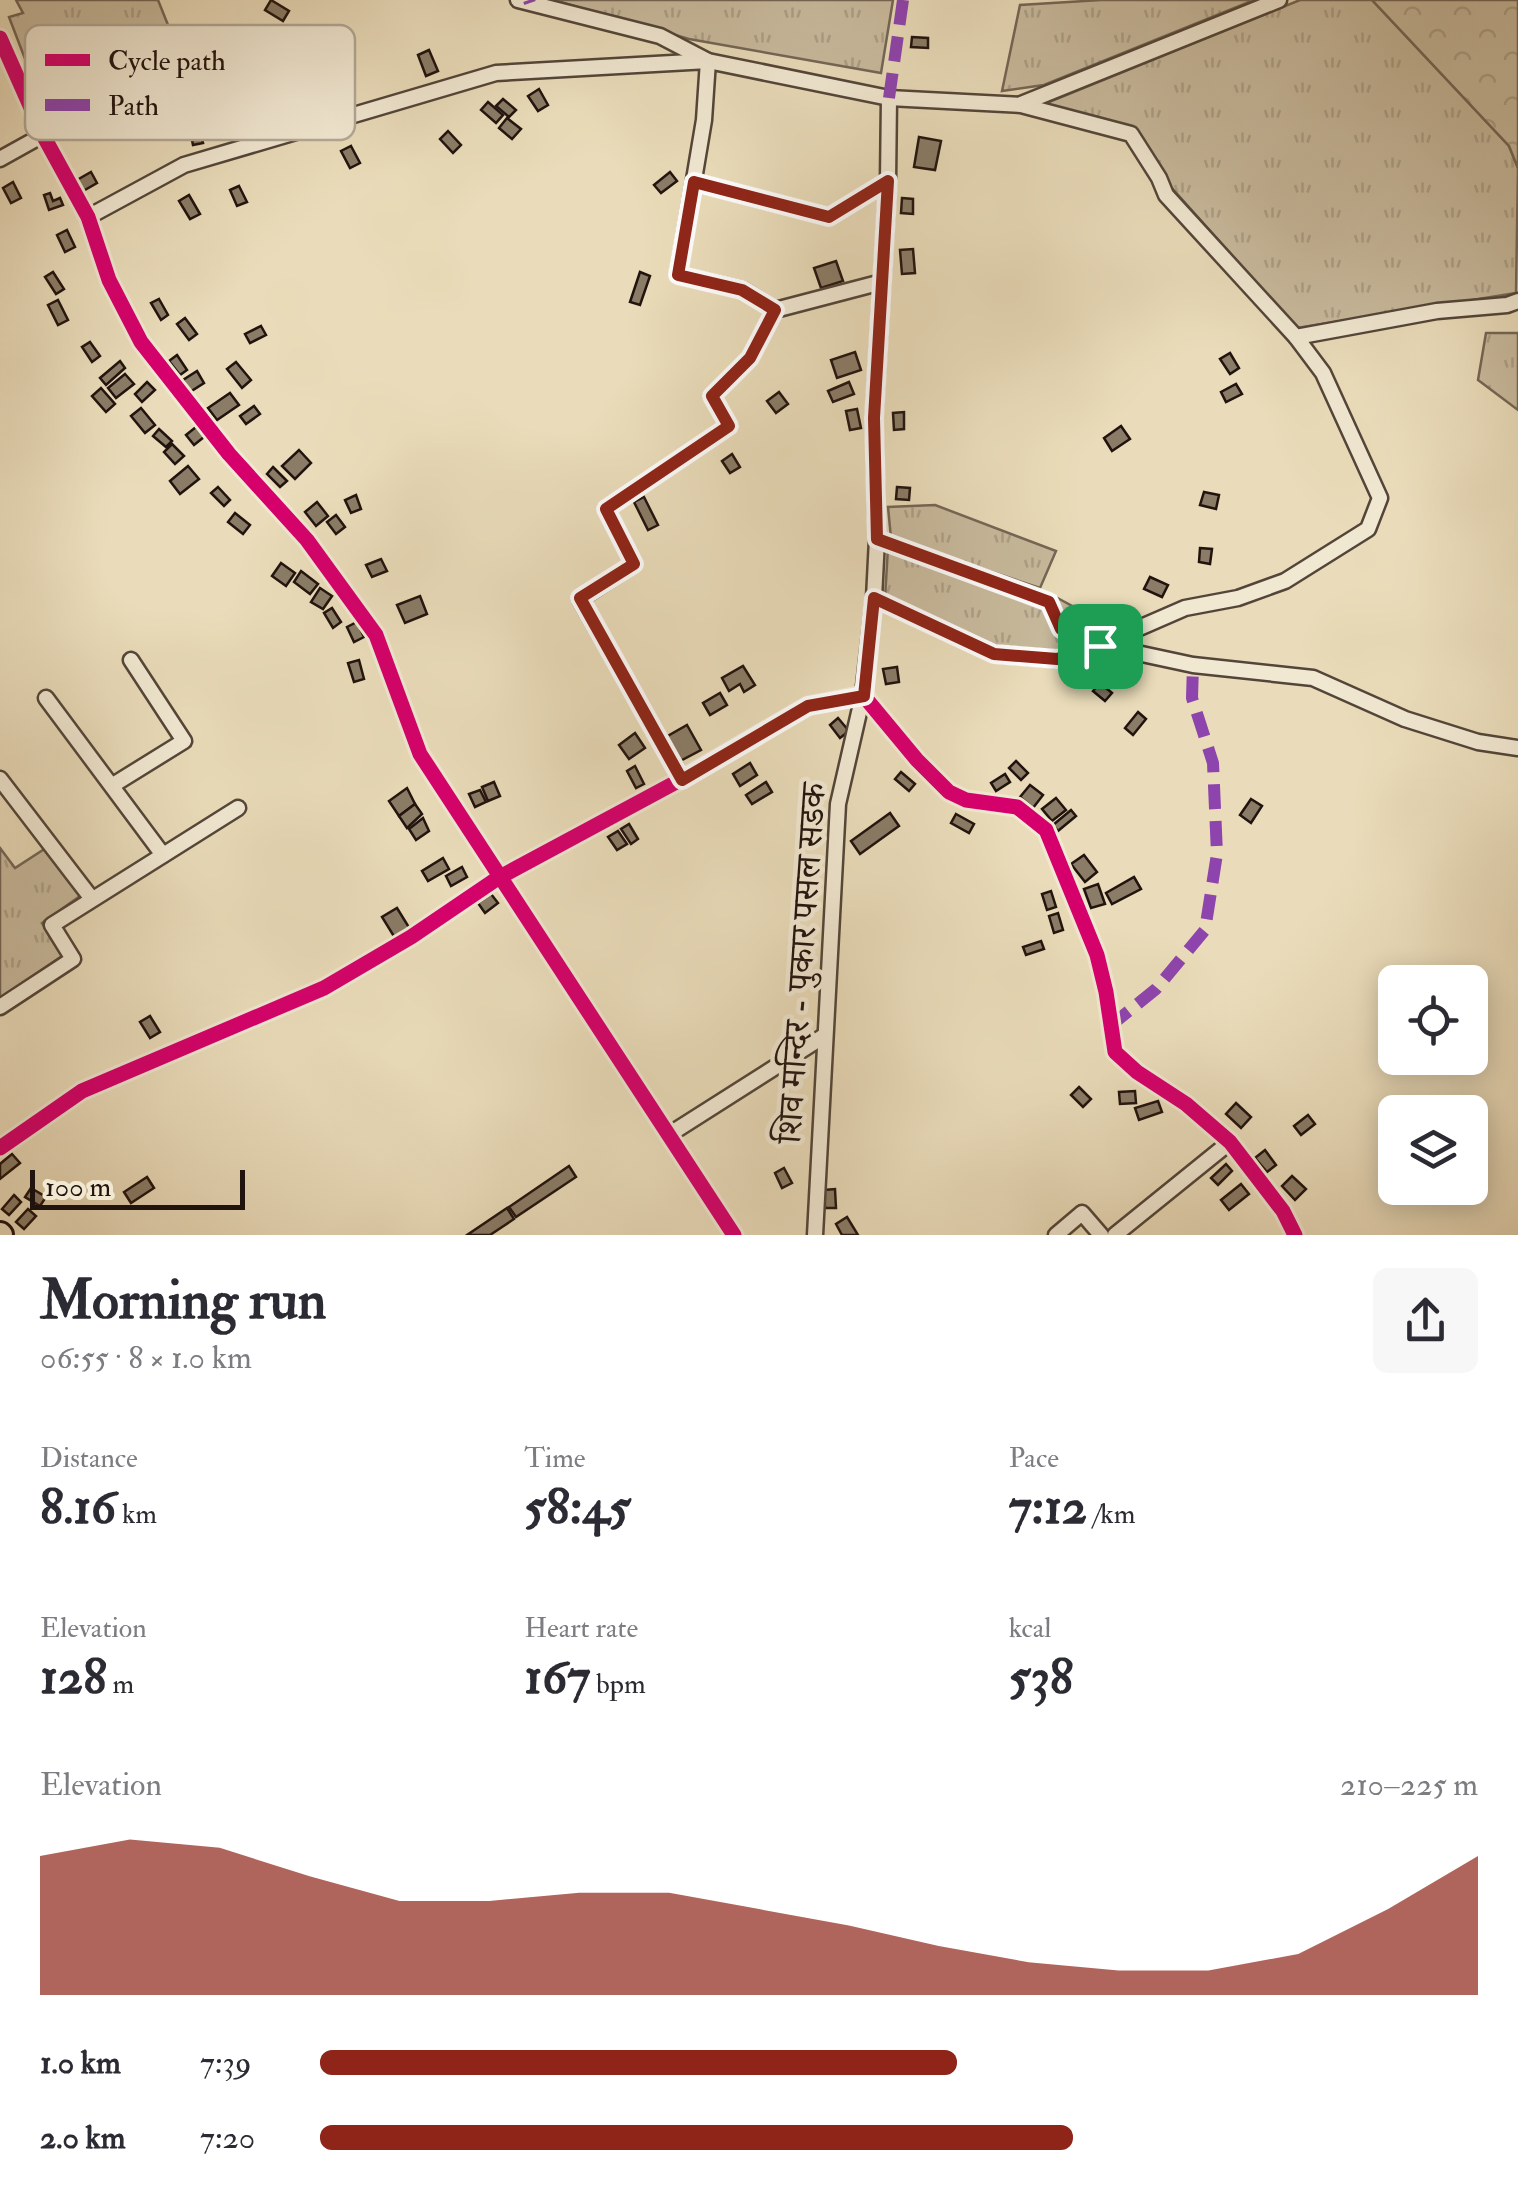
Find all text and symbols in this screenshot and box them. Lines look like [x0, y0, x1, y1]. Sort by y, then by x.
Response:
legend [25, 25, 355, 140]
text: Cycle path [108, 44, 226, 79]
text: Path [108, 89, 159, 124]
pin [1058, 604, 1143, 689]
icon: arrive [1073, 619, 1128, 674]
street label: शिव मन्दिर - पुकार पसल सडक [767, 779, 837, 1147]
map controls [1378, 965, 1488, 1205]
button: locate [1378, 965, 1488, 1075]
button: layers [1378, 1095, 1488, 1205]
scale bar [30, 1165, 245, 1210]
text: 100 m [45, 1170, 111, 1205]
text: Morning run [40, 1266, 326, 1335]
button: share [1373, 1268, 1478, 1373]
text: 06:55 · 8 × 1.0 km [40, 1338, 252, 1378]
text: Distance [40, 1441, 138, 1476]
text: Time [524, 1441, 586, 1476]
text: Pace [1009, 1441, 1059, 1476]
text: 8.16 [40, 1476, 116, 1539]
text: 58:45 [524, 1476, 631, 1539]
text: 7:12 [1009, 1476, 1087, 1539]
text: km [116, 1497, 157, 1532]
text: /km [1087, 1497, 1135, 1532]
text: Elevation [40, 1611, 147, 1646]
text: Heart rate [524, 1611, 638, 1646]
text: kcal [1009, 1611, 1052, 1646]
text: 128 [40, 1646, 107, 1709]
text: 167 [524, 1646, 590, 1709]
text: 538 [1009, 1646, 1073, 1709]
text: m [107, 1667, 134, 1702]
text: bpm [590, 1667, 646, 1702]
text: Elevation [40, 1765, 162, 1805]
text: 210–225 m [1340, 1765, 1478, 1805]
text: 1.0 km [40, 2043, 121, 2083]
text: 7:39 [200, 2043, 251, 2083]
text: 2.0 km [40, 2118, 126, 2158]
text: 7:20 [200, 2118, 255, 2158]

